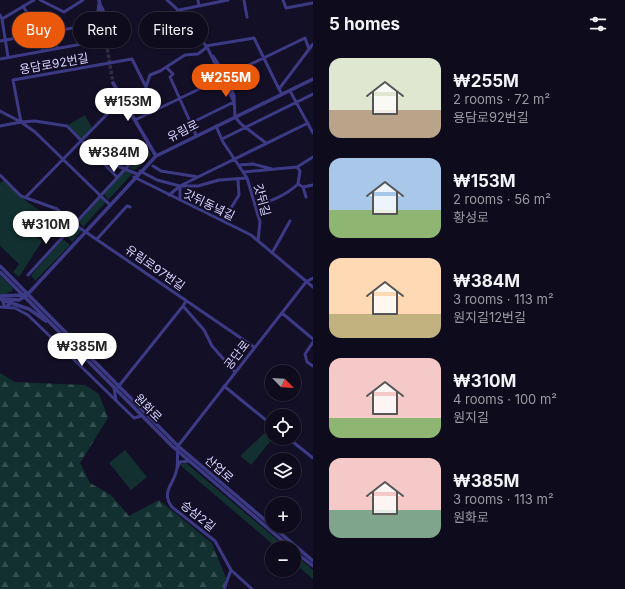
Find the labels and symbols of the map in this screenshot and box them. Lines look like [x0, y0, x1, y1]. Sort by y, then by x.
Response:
street label: 용담로92번길 [18, 50, 90, 77]
pin: ₩255M [198, 64, 254, 98]
pin: ₩153M [100, 88, 156, 122]
street label: 유림로 [165, 116, 201, 145]
pin: ₩384M [86, 139, 142, 173]
street label: 갓뒤길 [251, 182, 274, 218]
street label: 갓뒤동녘길 [181, 186, 237, 223]
pin: ₩310M [18, 211, 74, 245]
street label: 유림로97번길 [123, 242, 188, 294]
pin: ₩385M [54, 333, 110, 367]
street label: 공단로 [220, 337, 253, 372]
north arrow [265, 365, 301, 401]
street label: 원화로 [131, 391, 165, 425]
street label: 산업로 [202, 452, 237, 485]
street label: 승삼2길 [178, 497, 219, 534]

